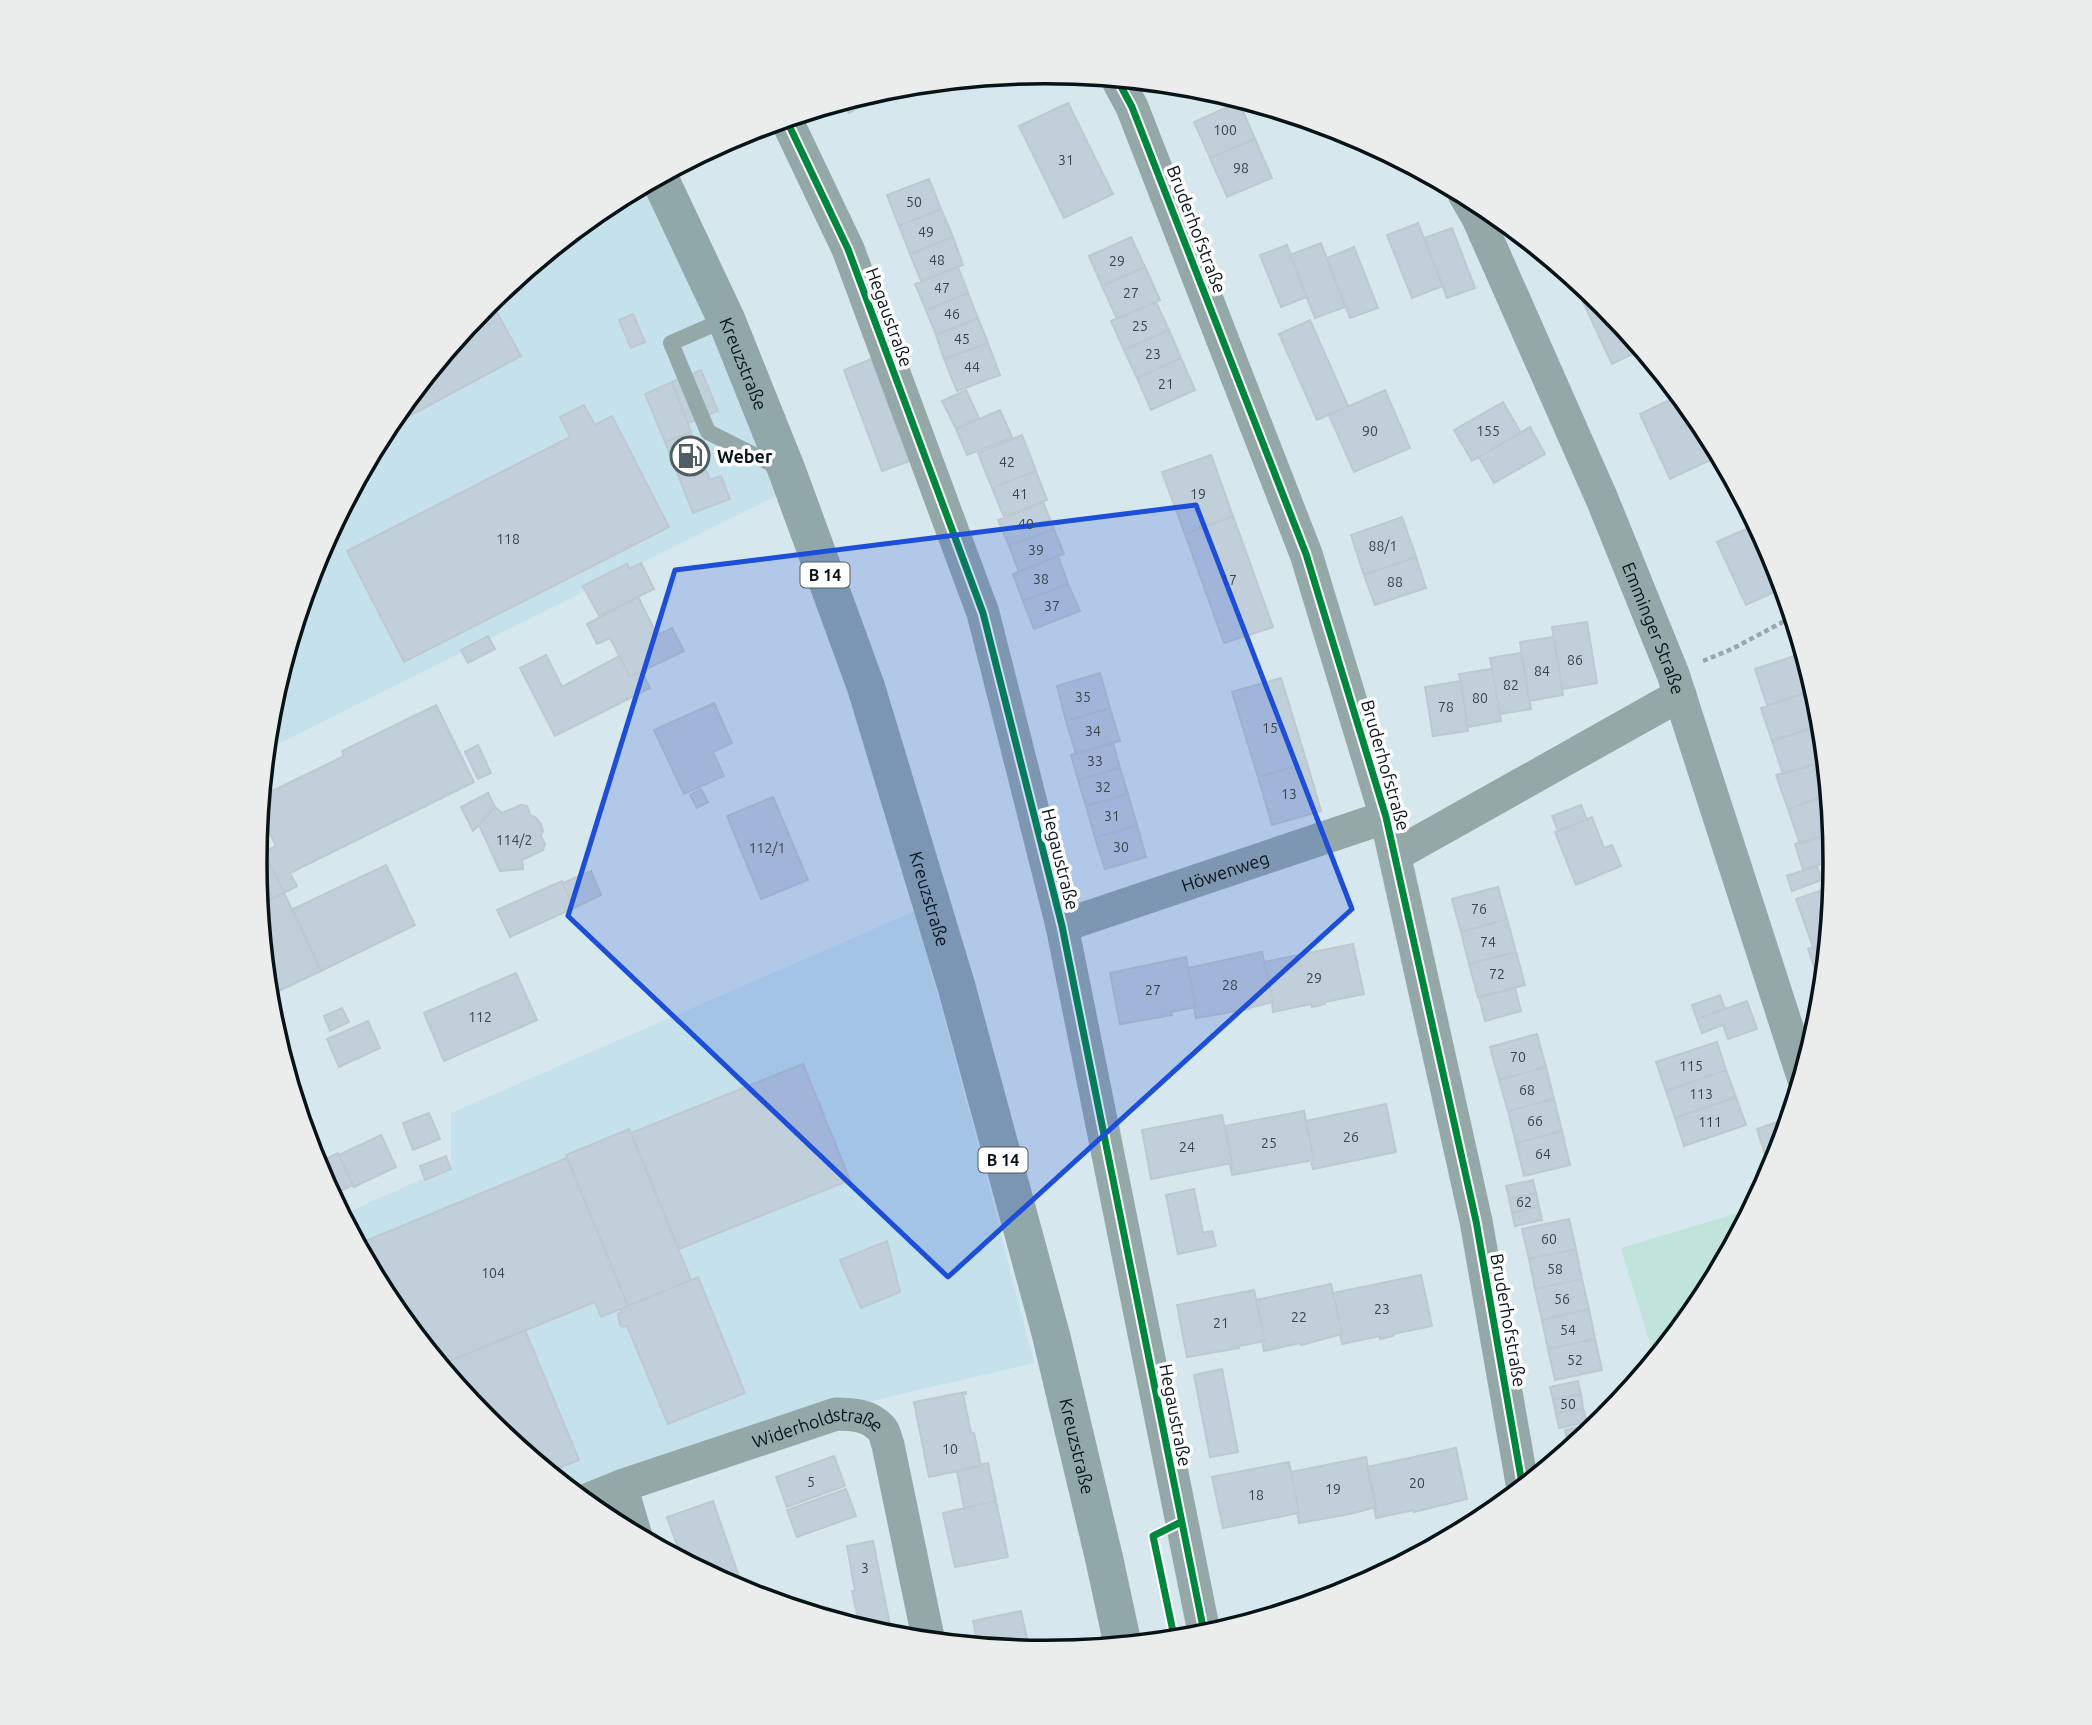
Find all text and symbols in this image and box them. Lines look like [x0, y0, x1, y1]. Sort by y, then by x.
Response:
house number: 100 [1213, 122, 1237, 138]
house number: 31 [1058, 152, 1074, 168]
house number: 98 [1233, 160, 1249, 176]
street label: Bruderhofstraße [1163, 162, 1231, 296]
house number: 50 [906, 194, 922, 210]
house number: 49 [918, 224, 934, 240]
house number: 48 [929, 252, 945, 268]
house number: 29 [1109, 253, 1125, 269]
street label: Hegaustraße [863, 265, 917, 369]
house number: 47 [934, 280, 950, 296]
house number: 27 [1123, 285, 1139, 301]
house number: 46 [944, 306, 960, 322]
street label: Kreuzstraße [716, 314, 771, 413]
house number: 25 [1132, 318, 1148, 334]
house number: 45 [954, 331, 970, 347]
house number: 23 [1145, 346, 1161, 362]
house number: 44 [964, 359, 980, 375]
house number: 21 [1158, 376, 1174, 392]
house number: 90 [1362, 423, 1378, 439]
house number: 155 [1476, 423, 1500, 439]
fuel station icon: Weber [669, 435, 711, 477]
place label: Weber [717, 446, 773, 466]
house number: 42 [999, 454, 1015, 470]
house number: 41 [1012, 486, 1028, 502]
house number: 19 [1190, 486, 1206, 502]
house number: 40 [1018, 516, 1034, 532]
house number: 118 [496, 531, 520, 547]
house number: 88/1 [1369, 538, 1397, 554]
house number: 39 [1028, 542, 1044, 558]
street label: Emminger Straße [1619, 559, 1689, 697]
road number: B 14 [800, 562, 850, 588]
house number: 38 [1033, 571, 1049, 587]
house number: 17 [1221, 572, 1237, 588]
house number: 88 [1387, 574, 1403, 590]
house number: 37 [1044, 598, 1060, 614]
house number: 86 [1567, 652, 1583, 668]
house number: 84 [1534, 663, 1550, 679]
house number: 82 [1503, 677, 1519, 693]
house number: 35 [1075, 689, 1091, 705]
house number: 80 [1472, 690, 1488, 706]
street label: Bruderhofstraße [1358, 697, 1414, 833]
house number: 78 [1438, 699, 1454, 715]
house number: 15 [1262, 720, 1278, 736]
house number: 34 [1085, 723, 1101, 739]
house number: 33 [1087, 753, 1103, 769]
house number: 32 [1095, 779, 1111, 795]
house number: 13 [1281, 786, 1297, 802]
street label: Hegaustraße [1039, 806, 1083, 912]
house number: 31 [1104, 808, 1120, 824]
house number: 114/2 [496, 832, 532, 848]
house number: 30 [1113, 839, 1129, 855]
house number: 112/1 [749, 840, 785, 856]
street label: Höwenweg [1178, 847, 1272, 895]
street label: Kreuzstraße [906, 849, 954, 949]
house number: 76 [1471, 901, 1487, 917]
house number: 74 [1480, 934, 1496, 950]
house number: 72 [1489, 966, 1505, 982]
house number: 29 [1306, 970, 1322, 986]
house number: 28 [1222, 977, 1238, 993]
house number: 27 [1145, 982, 1161, 998]
house number: 112 [468, 1009, 492, 1025]
house number: 70 [1510, 1049, 1526, 1065]
house number: 115 [1679, 1058, 1703, 1074]
house number: 68 [1519, 1082, 1535, 1098]
house number: 113 [1689, 1086, 1713, 1102]
house number: 66 [1527, 1113, 1543, 1129]
house number: 111 [1698, 1114, 1722, 1130]
house number: 26 [1343, 1129, 1359, 1145]
house number: 25 [1261, 1135, 1277, 1151]
house number: 24 [1179, 1139, 1195, 1155]
house number: 64 [1535, 1146, 1551, 1162]
road number: B 14 [978, 1148, 1028, 1172]
house number: 62 [1516, 1194, 1532, 1210]
house number: 60 [1541, 1231, 1557, 1247]
street label: Bruderhofstraße [1487, 1252, 1531, 1388]
house number: 58 [1547, 1261, 1563, 1277]
house number: 104 [481, 1265, 505, 1281]
house number: 56 [1554, 1291, 1570, 1307]
house number: 23 [1374, 1301, 1390, 1317]
house number: 22 [1291, 1309, 1307, 1325]
house number: 21 [1213, 1315, 1229, 1331]
house number: 54 [1560, 1322, 1576, 1338]
house number: 52 [1567, 1352, 1583, 1368]
street label: Hegaustraße [1156, 1362, 1196, 1468]
street label: Kreuzstraße [1056, 1396, 1098, 1496]
house number: 50 [1560, 1396, 1576, 1412]
street label: Widerholdstraße [749, 1404, 888, 1451]
house number: 10 [942, 1441, 958, 1457]
house number: 5 [807, 1474, 815, 1490]
house number: 20 [1409, 1475, 1425, 1491]
house number: 19 [1325, 1481, 1341, 1497]
house number: 18 [1248, 1487, 1264, 1503]
house number: 3 [861, 1560, 869, 1576]

